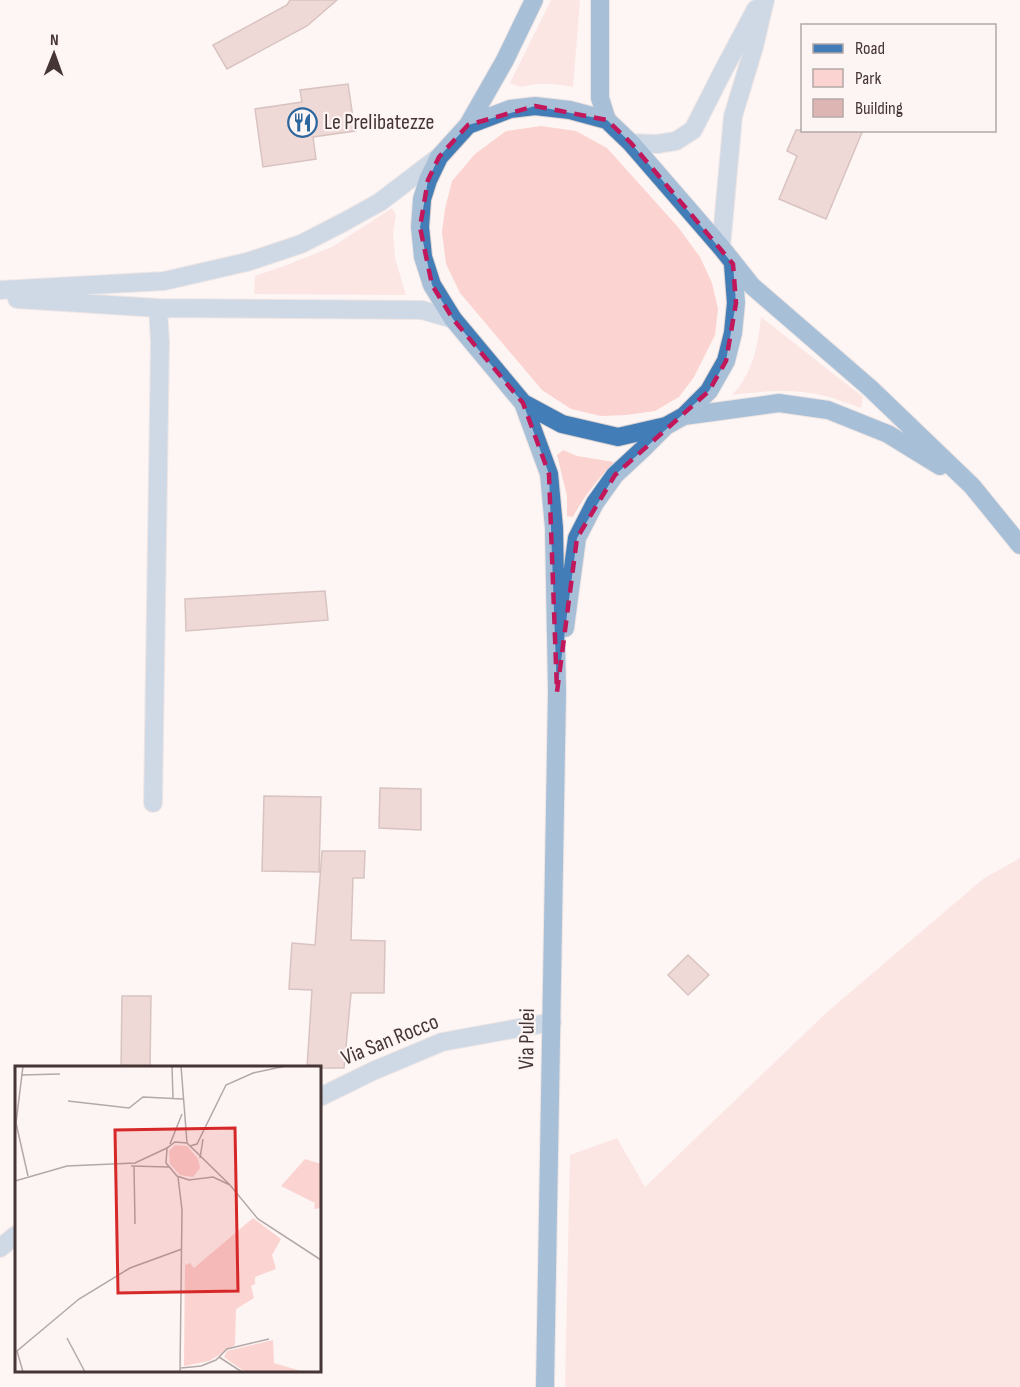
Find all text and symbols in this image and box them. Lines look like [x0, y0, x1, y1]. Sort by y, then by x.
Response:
north arrow [24, 24, 84, 84]
legend [801, 24, 996, 132]
text: N [50, 31, 59, 50]
text: Road [855, 38, 885, 59]
text: Park [855, 68, 881, 89]
text: Building [855, 98, 903, 119]
restaurant icon: Le Prelibatezze [287, 106, 319, 138]
place label: Le Prelibatezze [324, 109, 434, 136]
street label: Via San Rocco [337, 1008, 443, 1072]
street label: Via Pulei [513, 1008, 541, 1070]
inset map [15, 1066, 321, 1372]

